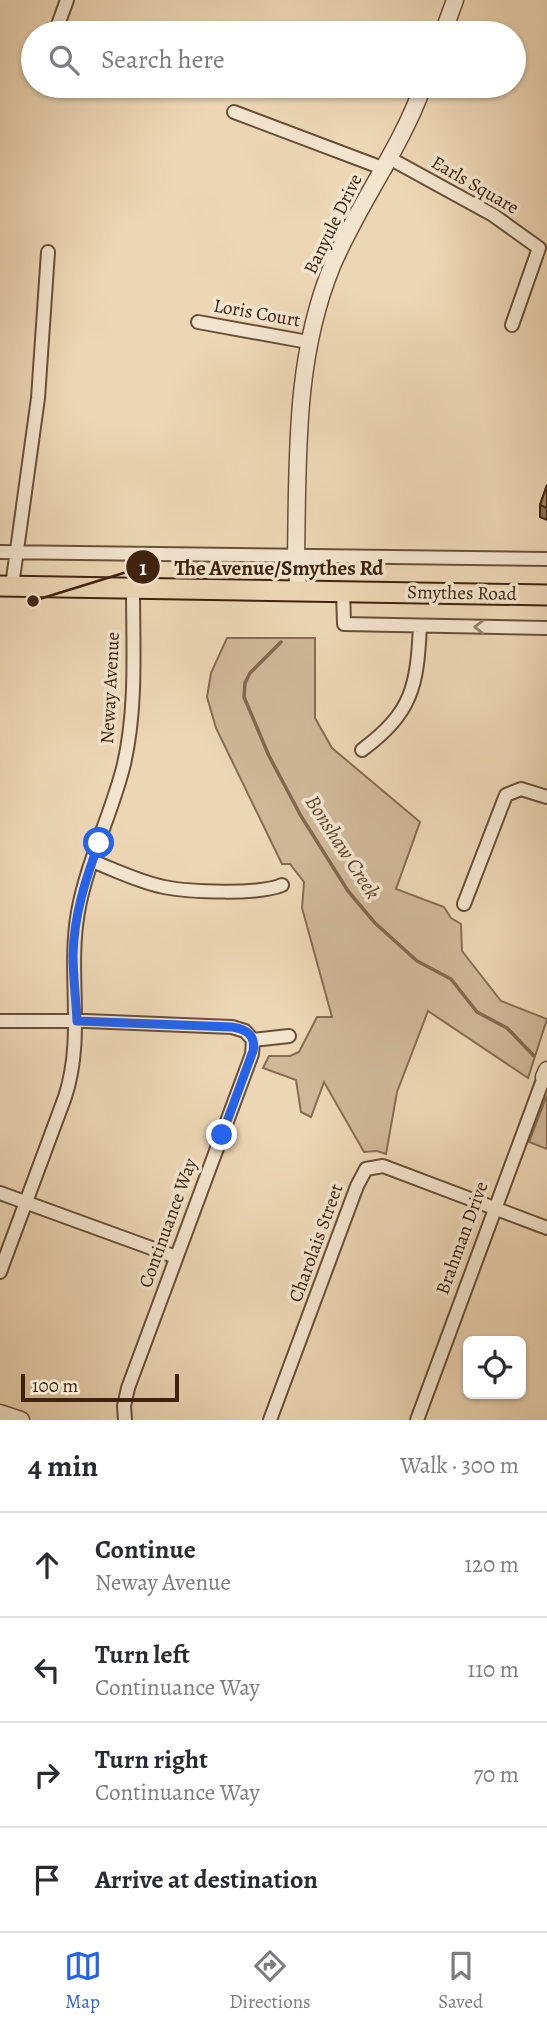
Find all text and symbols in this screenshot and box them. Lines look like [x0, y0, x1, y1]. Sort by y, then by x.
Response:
search box [21, 21, 526, 98]
icon: search [45, 41, 83, 79]
text: Search here [101, 42, 225, 77]
street label: Earls Square [426, 149, 524, 221]
street label: Banyule Drive [298, 170, 368, 278]
street label: Loris Court [211, 293, 303, 333]
callout: The Avenue/Smythes Rd [125, 546, 397, 588]
text: 1 [139, 554, 147, 582]
text: The Avenue/Smythes Rd [174, 554, 384, 582]
street label: Smythes Road [407, 579, 518, 607]
one-way arrow [473, 619, 484, 634]
street label: Neway Avenue [94, 631, 126, 745]
water label: Bonshaw Creek [299, 790, 387, 904]
route start [83, 827, 114, 858]
route end [206, 1119, 237, 1150]
street label: Continuance Way [132, 1154, 204, 1291]
street label: Brahman Drive [429, 1178, 495, 1298]
street label: Charolais Street [283, 1180, 349, 1306]
map controls [463, 1336, 526, 1399]
button: locate [463, 1336, 526, 1399]
scale bar [21, 1371, 178, 1403]
text: 100 m [32, 1373, 78, 1399]
text: 4 min [28, 1446, 98, 1486]
text: Walk · 300 m [400, 1450, 519, 1481]
text: Continue [95, 1532, 196, 1567]
icon: ahead [28, 1546, 66, 1584]
text: 120 m [464, 1549, 519, 1580]
text: Neway Avenue [95, 1567, 231, 1598]
text: Turn left [95, 1637, 190, 1672]
icon: left [28, 1651, 66, 1689]
text: 110 m [467, 1654, 519, 1685]
text: Continuance Way [95, 1672, 260, 1703]
text: Turn right [95, 1742, 208, 1777]
icon: right [28, 1756, 66, 1794]
text: 70 m [473, 1759, 519, 1790]
text: Continuance Way [95, 1777, 260, 1808]
icon: arrive [28, 1861, 66, 1899]
text: Arrive at destination [95, 1862, 318, 1897]
tab: Map [64, 1947, 102, 2015]
tab: Directions [229, 1947, 311, 2015]
tab: Saved [438, 1947, 483, 2015]

